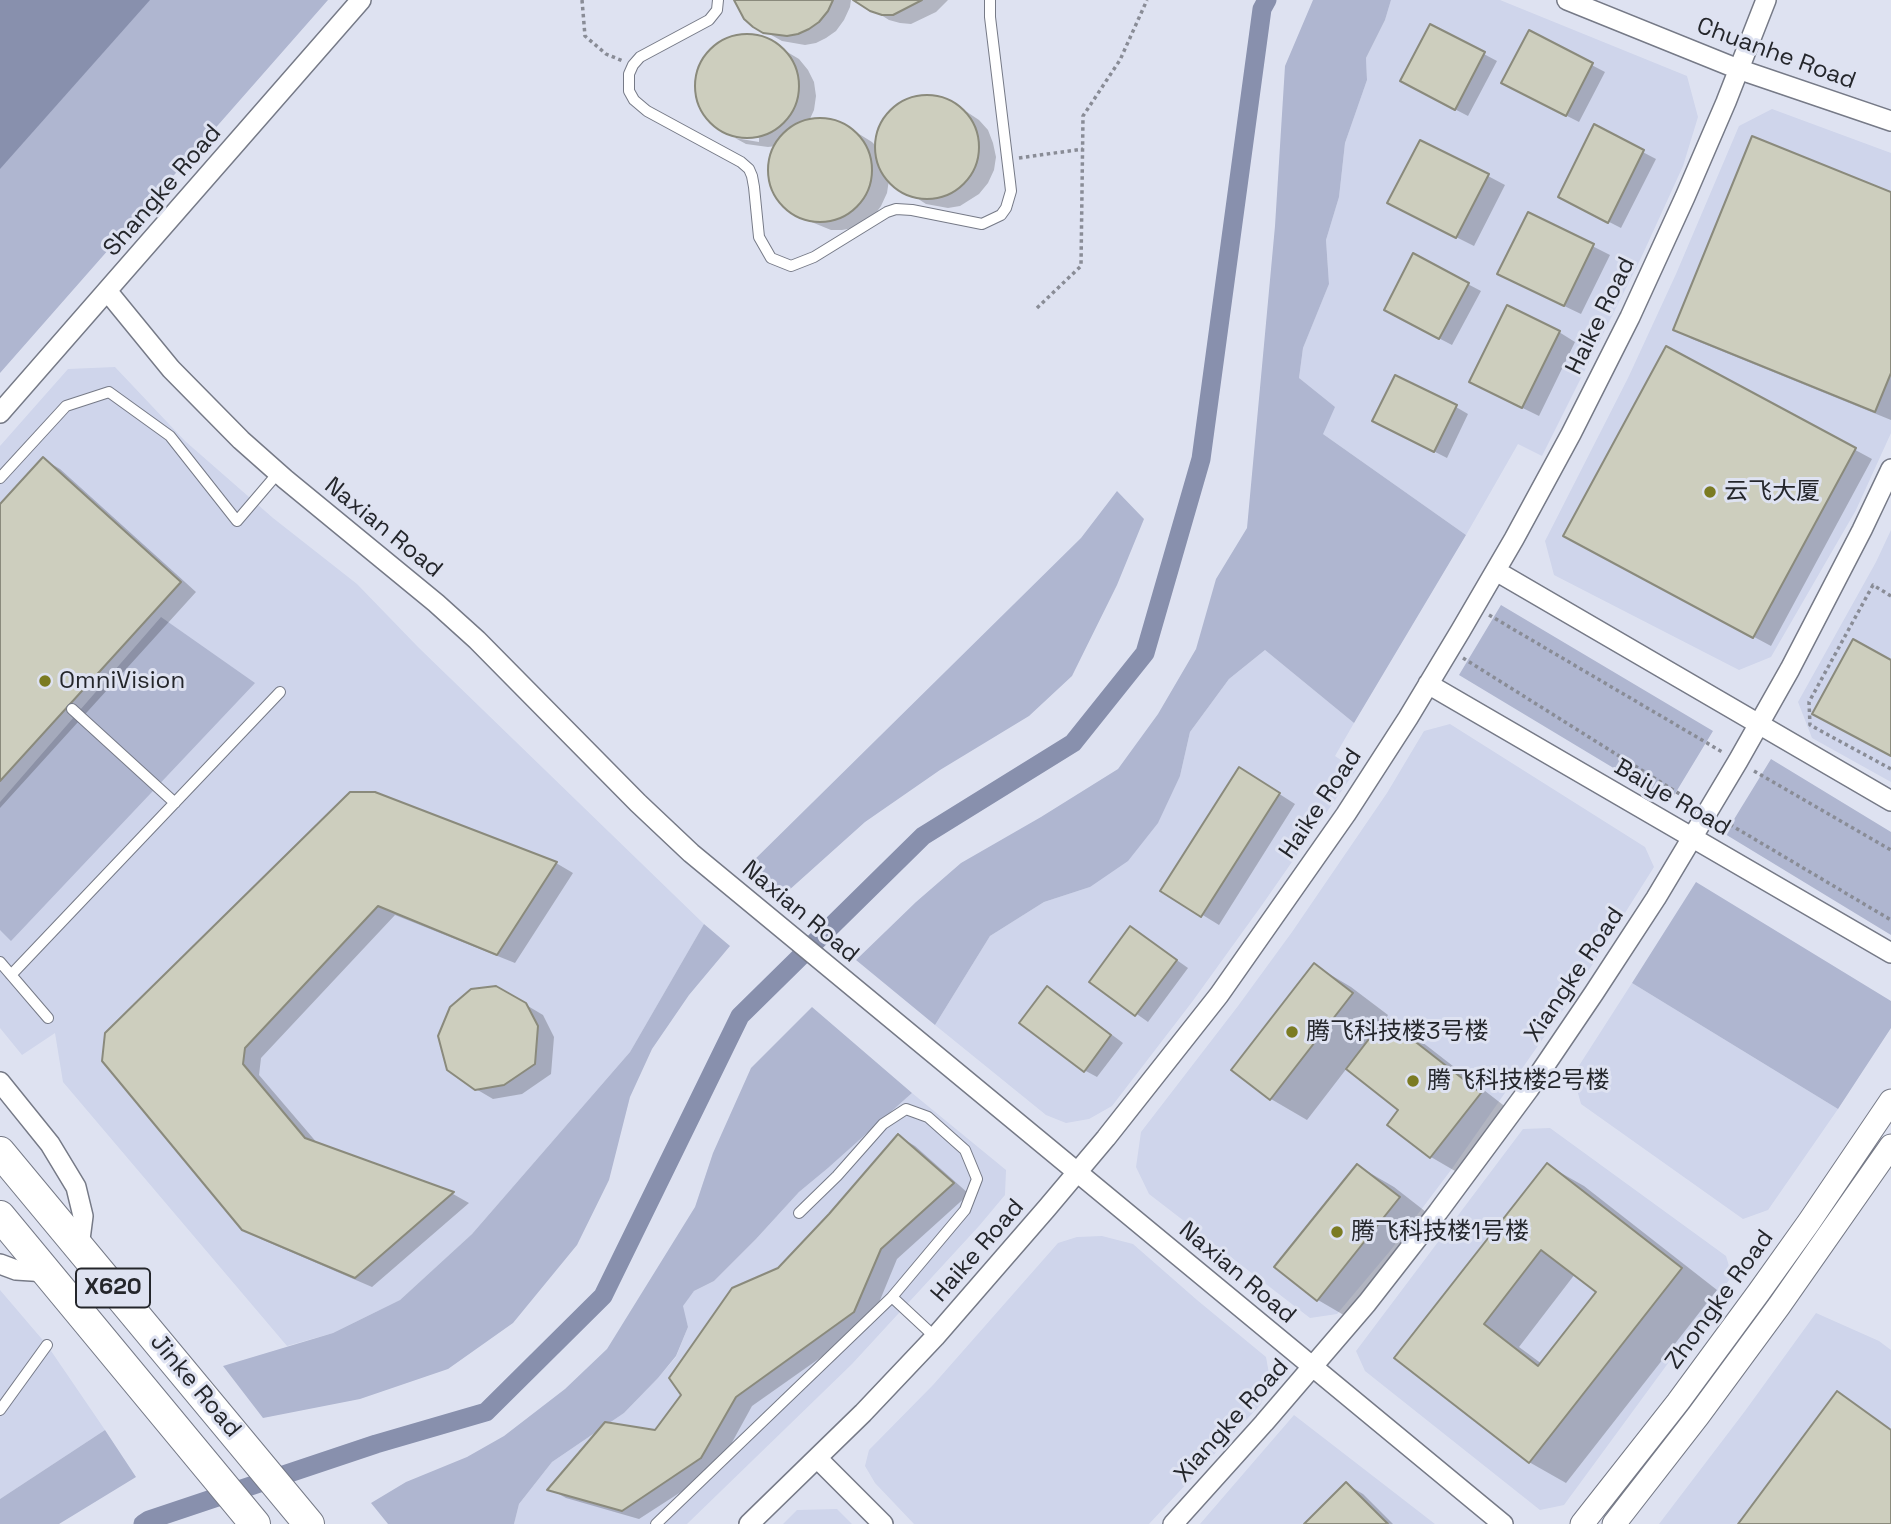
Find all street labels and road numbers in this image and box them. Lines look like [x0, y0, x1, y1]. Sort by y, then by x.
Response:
street label: Chuanhe Road [1693, 12, 1859, 96]
street label: Shangke Road [98, 119, 228, 263]
street label: Haike Road [1560, 253, 1642, 379]
street label: Naxian Road [318, 472, 448, 584]
street label: Haike Road [1274, 743, 1368, 865]
street label: Baiye Road [1609, 753, 1735, 843]
street label: Naxian Road [736, 855, 864, 969]
street label: Xiangke Road [1519, 902, 1631, 1048]
street label: Haike Road [925, 1194, 1031, 1308]
street label: Naxian Road [1173, 1216, 1301, 1330]
street label: Zhongke Road [1660, 1225, 1780, 1375]
road number: X620 [76, 1268, 150, 1308]
street label: Jinke Road [143, 1328, 247, 1444]
street label: Xiangke Road [1169, 1353, 1295, 1489]

